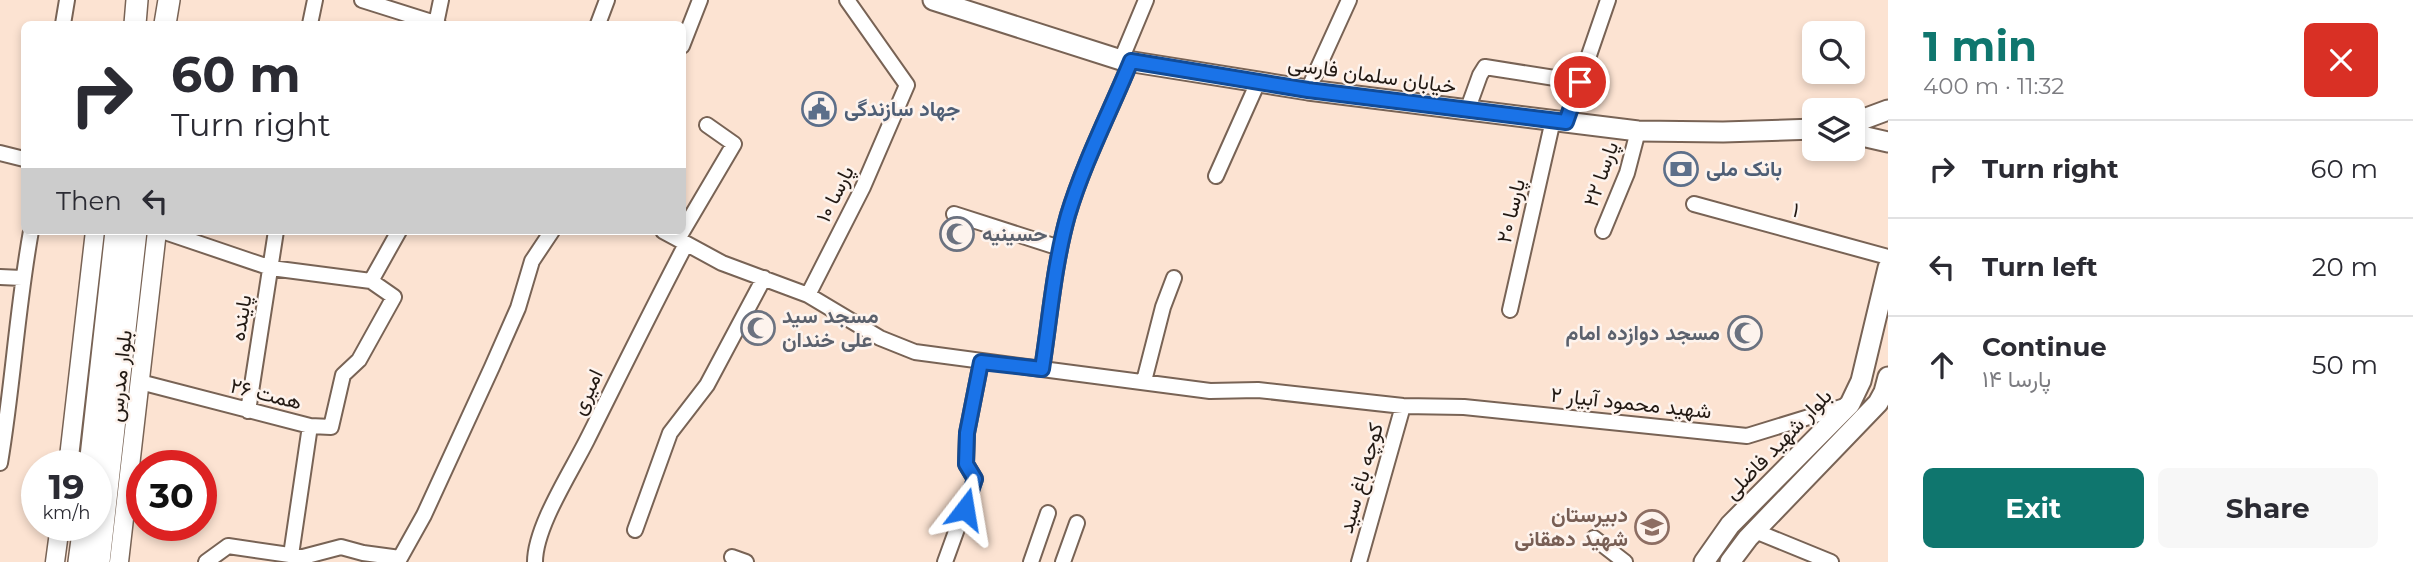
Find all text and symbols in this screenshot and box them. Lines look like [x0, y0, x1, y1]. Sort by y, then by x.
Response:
text: 1 min [1923, 20, 2037, 72]
map controls [1802, 21, 1865, 161]
button: search [1802, 21, 1865, 84]
button: close [2304, 23, 2378, 97]
text: 60 m [171, 45, 301, 104]
icon: right [56, 49, 147, 140]
street label: خیابان سلمان فارسی [1286, 50, 1458, 100]
pin [1550, 52, 1610, 112]
icon: arrive [1561, 63, 1599, 101]
text: 400 m · 11:32 [1923, 72, 2064, 100]
public building icon: جهاد سازندگی [800, 90, 838, 128]
place label: جهاد سازندگی [844, 96, 960, 122]
button: layers [1802, 98, 1865, 161]
text: Turn right [171, 105, 331, 144]
street label: پارسا ۲۲ [1578, 138, 1625, 210]
bank icon: بانک ملی [1662, 150, 1700, 188]
icon: right [1923, 150, 1961, 188]
text: Turn right [1982, 153, 2118, 185]
text: 60 m [2311, 153, 2378, 185]
place label: بانک ملی [1706, 156, 1782, 181]
street label: پارسا ۱۰ [810, 161, 861, 227]
street label: پارسا ۲۰ [1491, 176, 1532, 246]
icon: left [136, 182, 174, 220]
text: Then [56, 185, 122, 217]
street label: ۱ [1790, 197, 1802, 222]
mosque icon: حسینیه [938, 215, 976, 253]
place label: حسینیه [982, 221, 1047, 246]
icon: left [1923, 248, 1961, 286]
text: Turn left [1982, 251, 2098, 283]
text: 20 m [2312, 251, 2378, 283]
street label: پاینده [225, 293, 258, 343]
place label: مسجد سید علی خندان [782, 303, 879, 352]
mosque icon: مسجد سید علی خندان [739, 309, 777, 347]
mosque icon: مسجد دوازده امام [1726, 314, 1764, 352]
place label: مسجد دوازده امام [1565, 320, 1720, 347]
street label: بلوار مدرس [102, 329, 138, 423]
text: Continue [1982, 331, 2107, 363]
icon: ahead [1923, 346, 1961, 384]
text: 50 m [2312, 349, 2378, 381]
street label: امیری [565, 365, 609, 419]
text: پارسا ۱۴ [1982, 365, 2051, 393]
street label: همت ۲۶ [228, 373, 305, 414]
street label: شهید محمود آبیار ۲ [1549, 382, 1713, 424]
street label: بلوار شهید فاضلی [1719, 383, 1837, 505]
street label: کوچه باغ سید [1333, 420, 1390, 537]
speed limit sign: 30 [126, 450, 217, 541]
text: 19 [48, 465, 85, 508]
button: Exit [1923, 468, 2144, 548]
button: Share [2158, 468, 2378, 548]
position arrow [928, 472, 1002, 546]
text: km/h [42, 502, 91, 524]
place label: دبیرستان شهید دهقانی [1514, 502, 1628, 552]
school or university icon: دبیرستان شهید دهقانی [1633, 508, 1671, 546]

